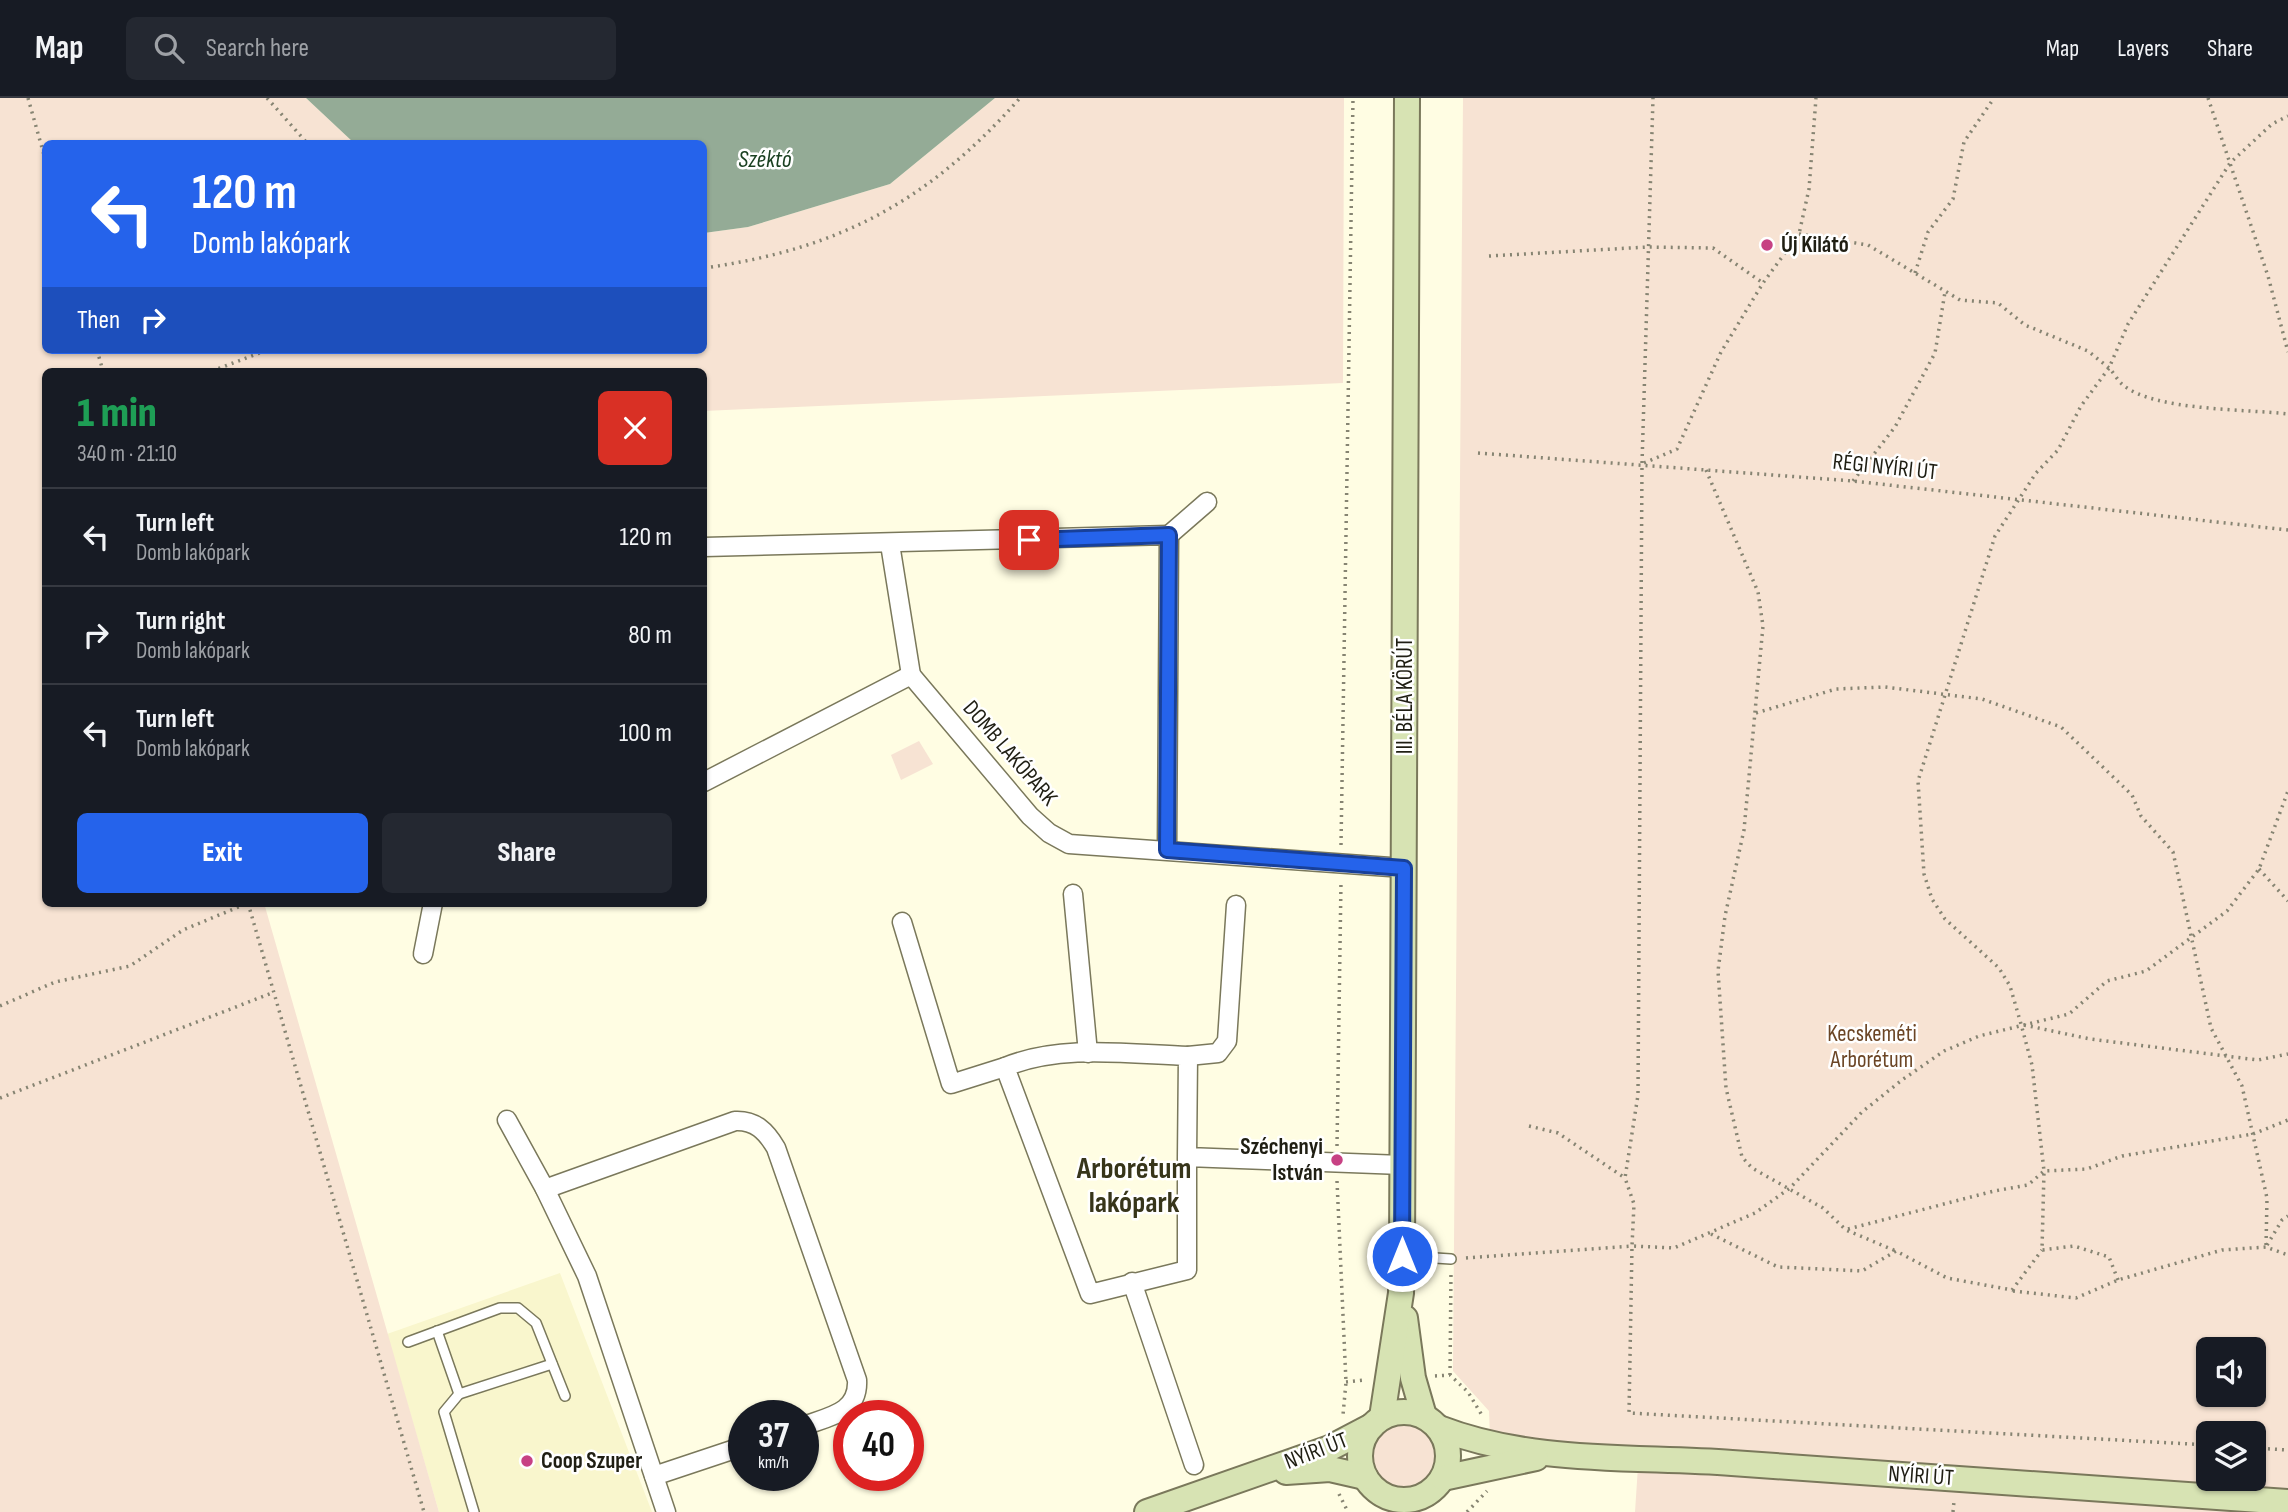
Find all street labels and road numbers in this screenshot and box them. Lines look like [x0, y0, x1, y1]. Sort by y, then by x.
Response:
street label: RÉGI NYÍRI ÚT [1831, 448, 1939, 486]
street label: III. BÉLA KÖRÚT [1391, 638, 1419, 754]
street label: DOMB LAKÓPARK [957, 695, 1064, 812]
street label: NYÍRI ÚT [1280, 1426, 1352, 1476]
street label: NYÍRI ÚT [1887, 1460, 1955, 1492]

